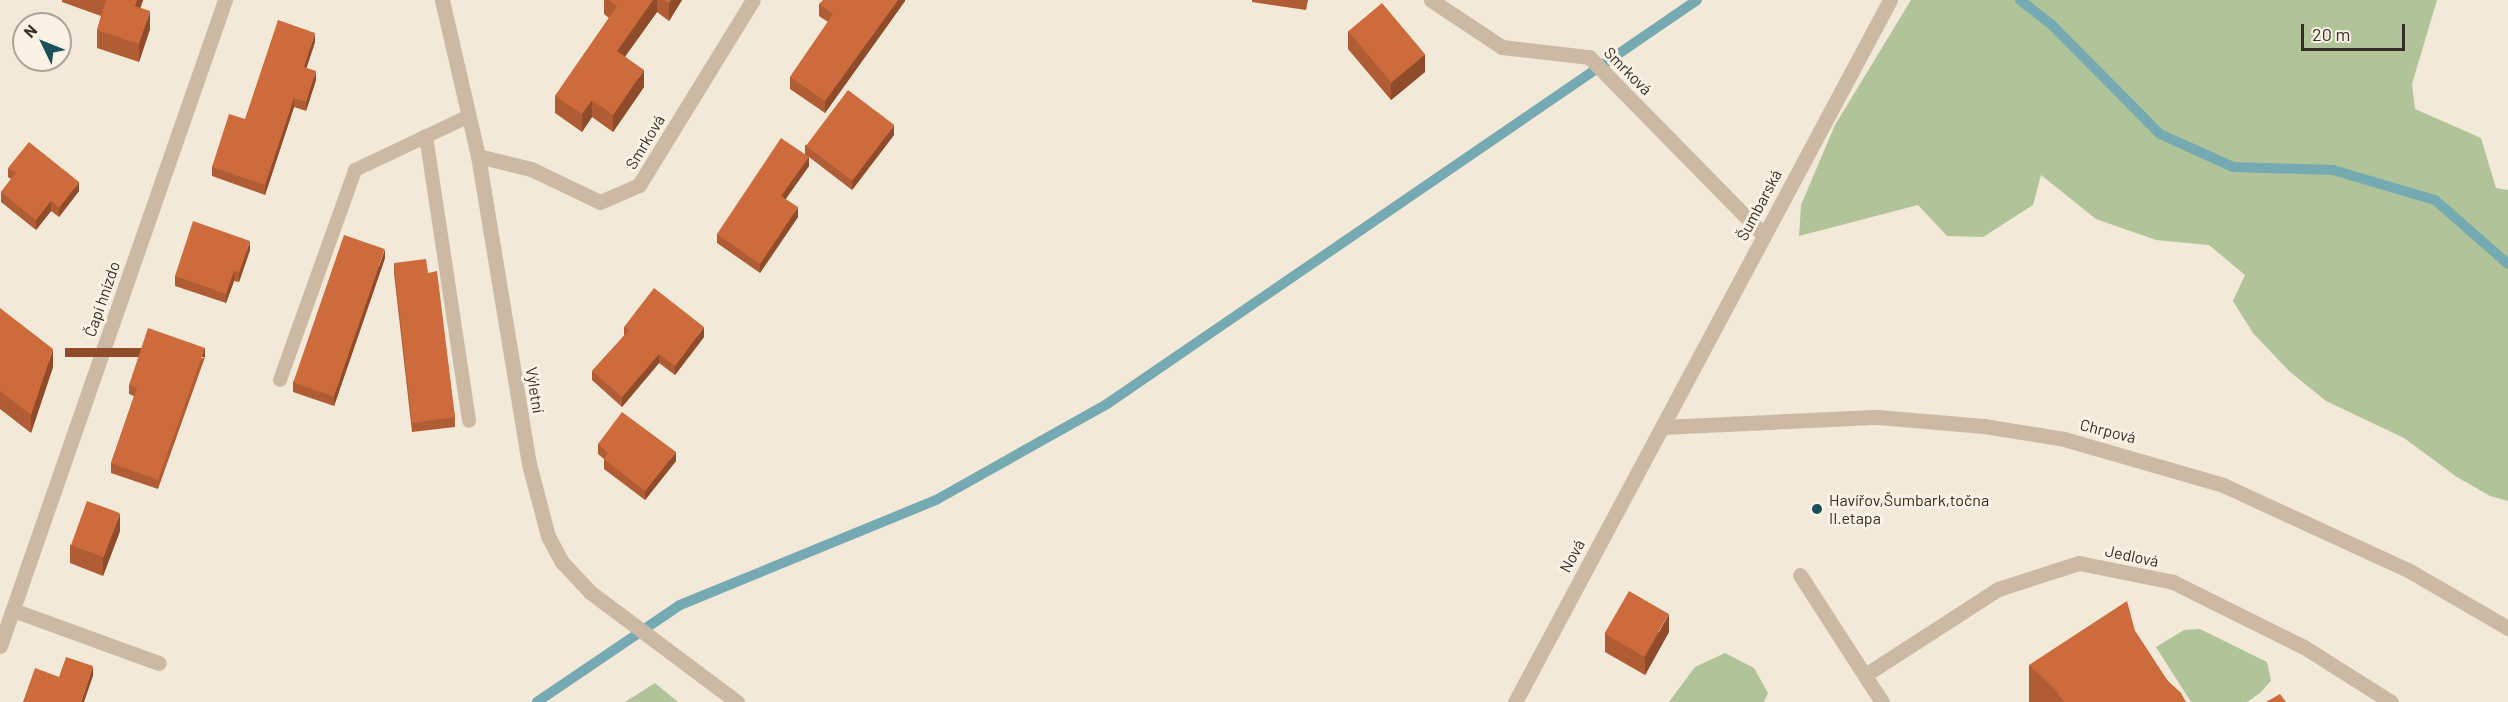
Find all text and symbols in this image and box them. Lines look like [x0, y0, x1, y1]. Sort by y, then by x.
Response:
north arrow [12, 12, 72, 72]
scale bar [2304, 12, 2408, 50]
text: N [19, 20, 41, 41]
text: 20 m [2312, 23, 2350, 45]
street label: Smrková [1600, 43, 1656, 99]
street label: Smrková [621, 111, 669, 173]
street label: Šumbarská [1732, 166, 1786, 244]
street label: Čapí hnízdo [80, 259, 124, 339]
street label: Výletní [522, 365, 548, 415]
street label: Chrpová [2078, 415, 2138, 447]
place label: Havířov,Šumbark,točna II.etapa [1829, 490, 1989, 528]
marker: Havířov,Šumbark,točna II.etapa [1810, 502, 1824, 516]
street label: Nová [1555, 536, 1589, 576]
street label: Jedlová [2104, 541, 2160, 571]

